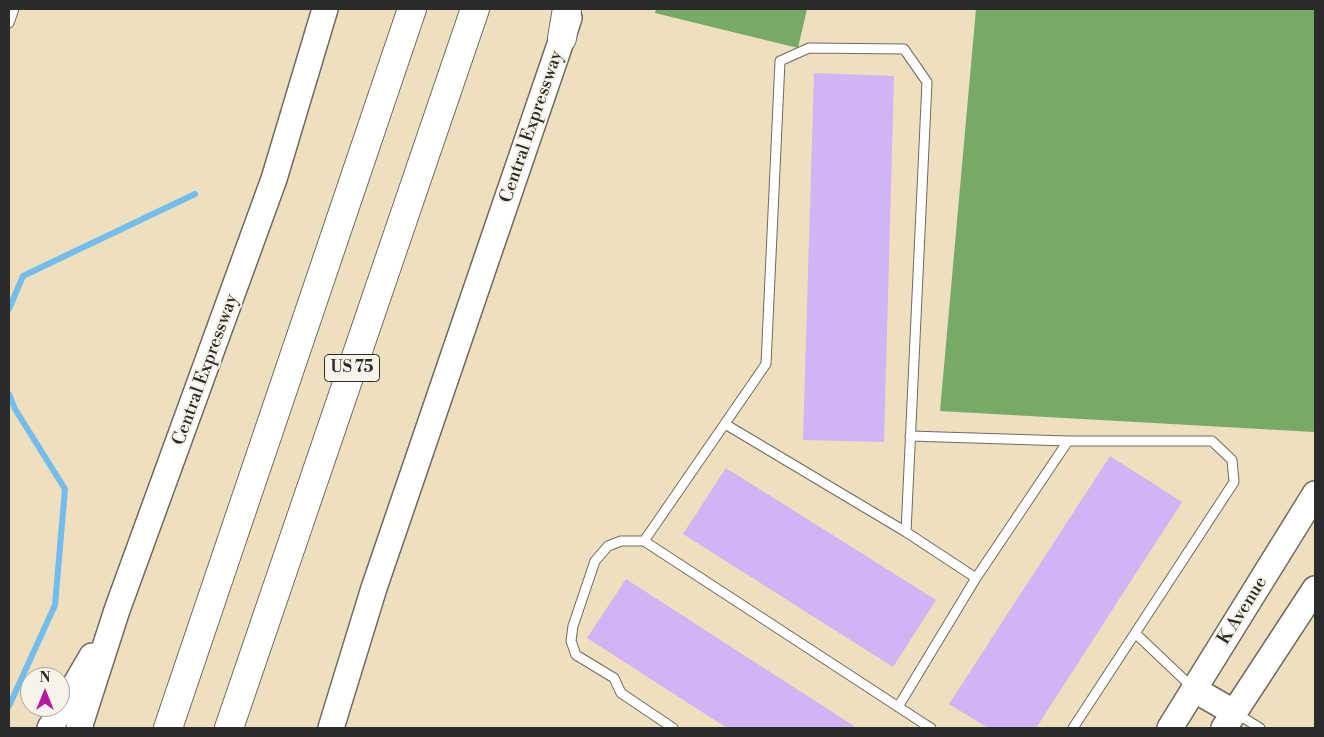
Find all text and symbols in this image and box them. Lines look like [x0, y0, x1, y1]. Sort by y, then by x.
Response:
street label: Central Expressway [496, 48, 568, 206]
street label: Central Expressway [169, 291, 243, 449]
road number: US 75 [324, 354, 380, 382]
street label: K Avenue [1214, 573, 1272, 649]
north arrow [20, 667, 70, 717]
text: N [39, 669, 51, 687]

